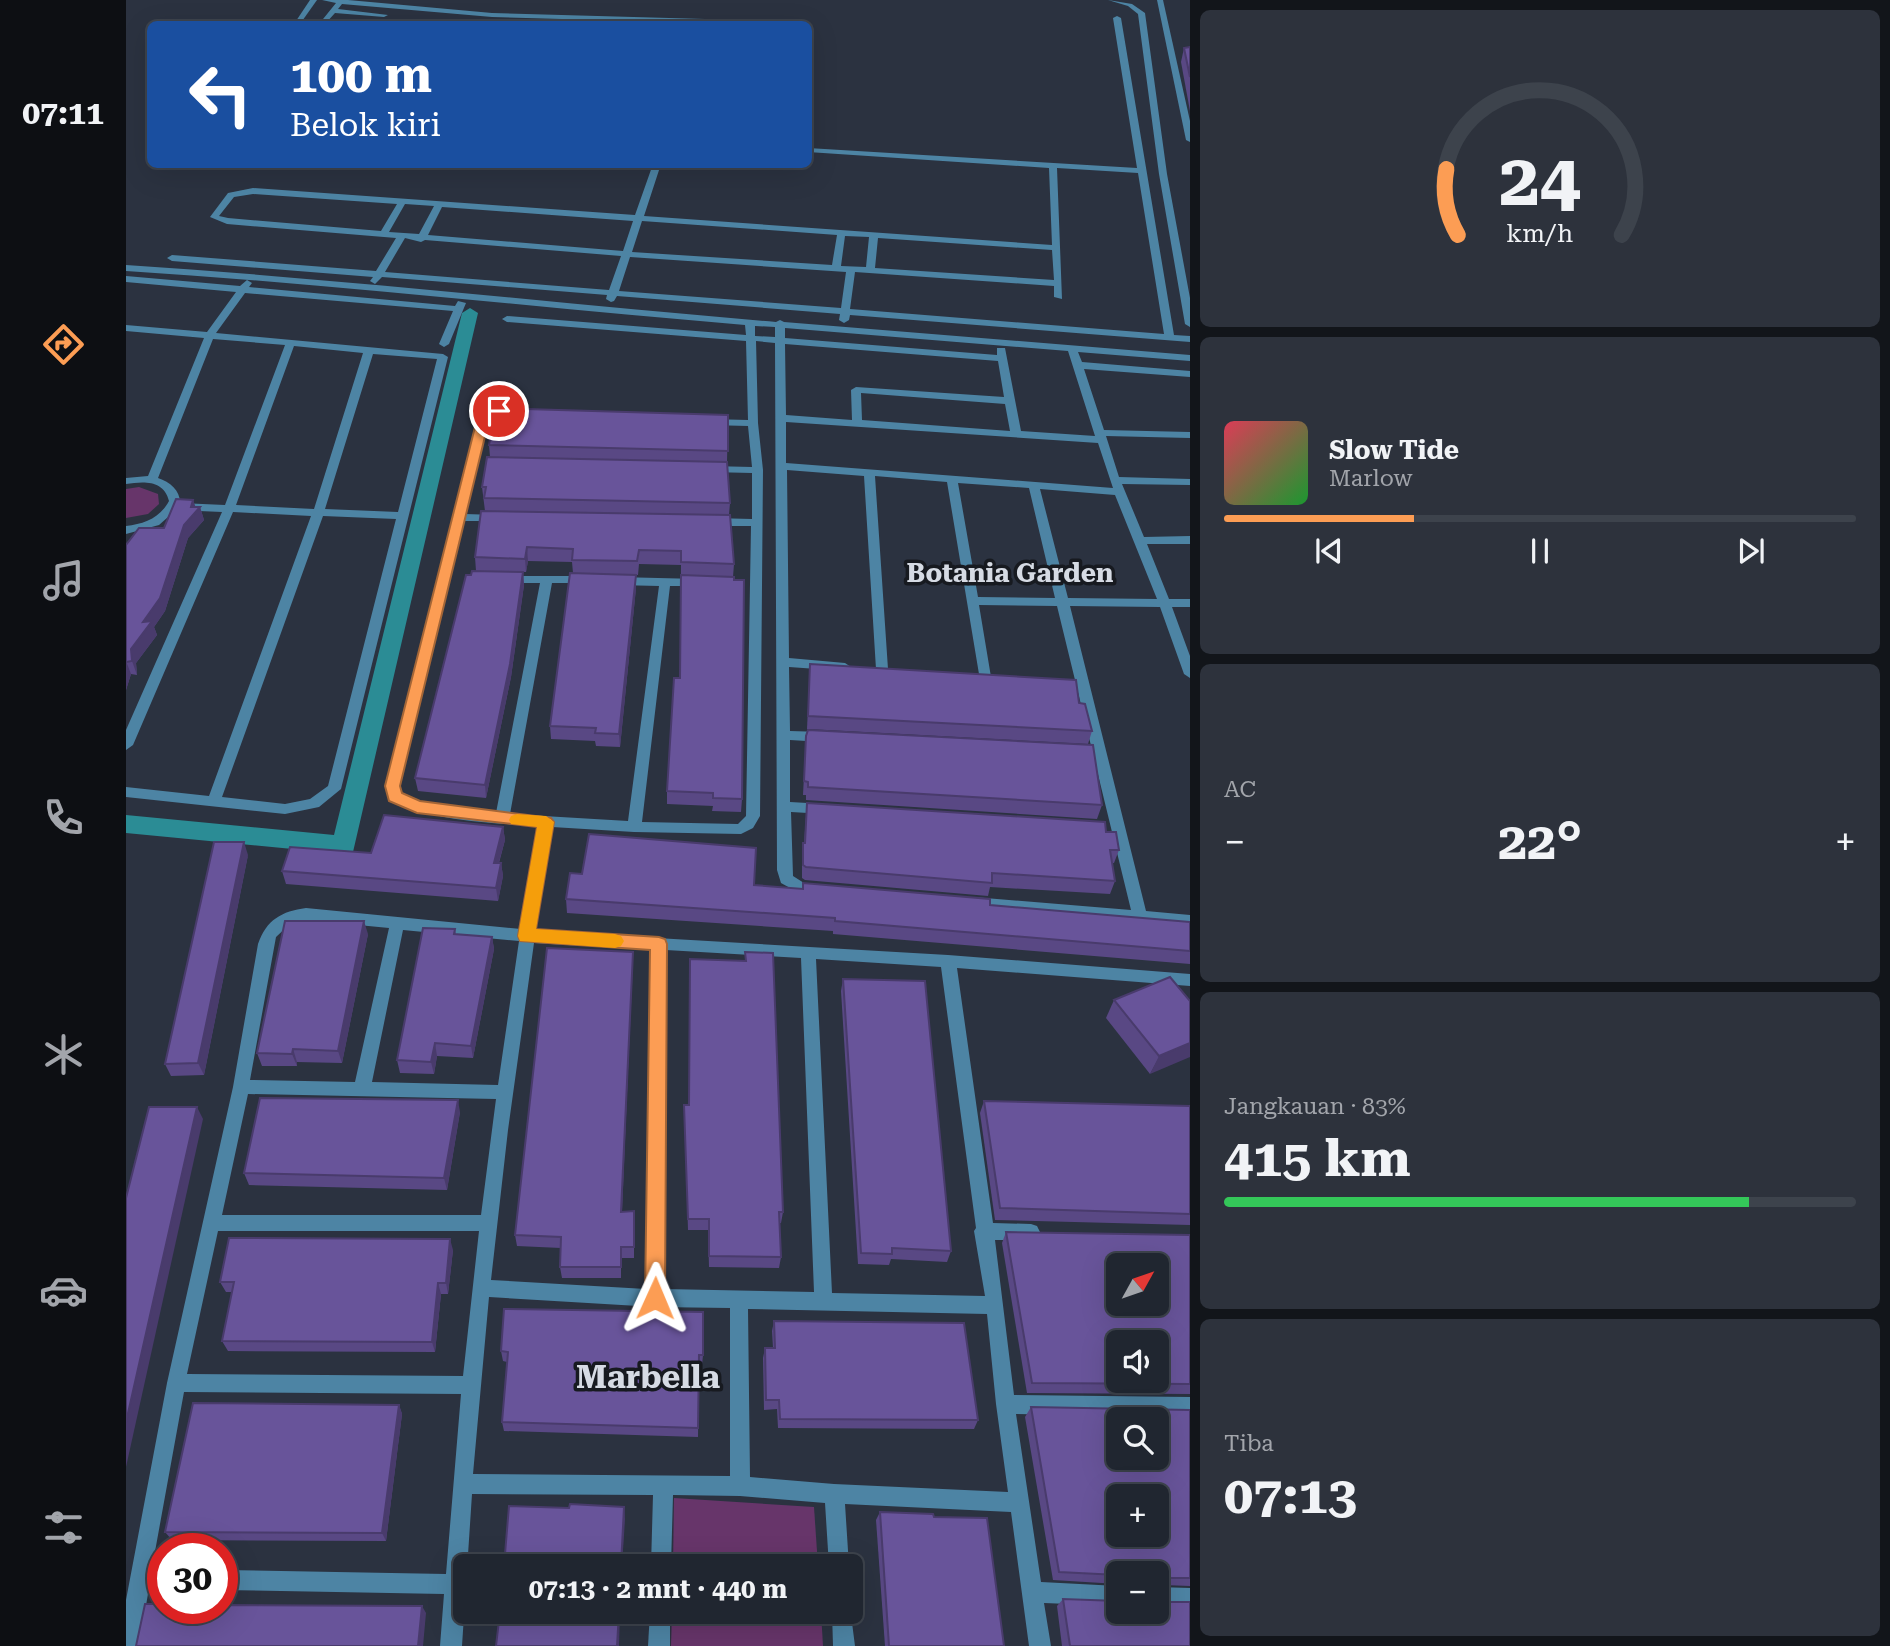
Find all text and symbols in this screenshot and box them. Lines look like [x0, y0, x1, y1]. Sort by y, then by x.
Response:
text: 100 m [290, 47, 432, 104]
icon: left [175, 49, 266, 140]
text: 07:11 [22, 94, 104, 132]
text: Belok kiri [290, 106, 441, 144]
text: 24 [1499, 138, 1581, 223]
text: km/h [1507, 218, 1573, 247]
icon: directions [39, 320, 88, 369]
pin [469, 381, 529, 441]
icon: arrive [480, 392, 518, 430]
text: Slow Tide [1329, 435, 1459, 465]
text: Marlow [1329, 465, 1412, 492]
icon: previous [1310, 532, 1348, 570]
icon: pause [1521, 532, 1559, 570]
icon: next [1732, 532, 1770, 570]
icon: music [39, 556, 88, 605]
district label: Botania Garden [907, 558, 1113, 588]
text: AC [1224, 776, 1256, 803]
icon: phone [39, 793, 88, 842]
text: 22° [1498, 811, 1582, 872]
text: − [1224, 820, 1245, 864]
text: + [1835, 820, 1856, 864]
icon: climate [39, 1030, 88, 1079]
text: Jangkauan · 83% [1224, 1093, 1406, 1120]
text: 415 km [1224, 1128, 1411, 1189]
north arrow [1106, 1253, 1169, 1316]
map controls [1106, 1253, 1169, 1624]
position arrow [618, 1261, 692, 1335]
icon: car [39, 1266, 88, 1315]
button: sound [1106, 1330, 1169, 1393]
district label: Marbella [576, 1358, 720, 1396]
button: search [1106, 1407, 1169, 1470]
text: Tiba [1224, 1430, 1274, 1457]
text: 07:13 [1224, 1465, 1357, 1526]
button: + [1106, 1484, 1169, 1547]
icon: filters [39, 1503, 88, 1552]
speed limit sign: 30 [147, 1533, 238, 1624]
button: − [1106, 1561, 1169, 1624]
text: 07:13 · 2 mnt · 440 m [529, 1574, 787, 1604]

